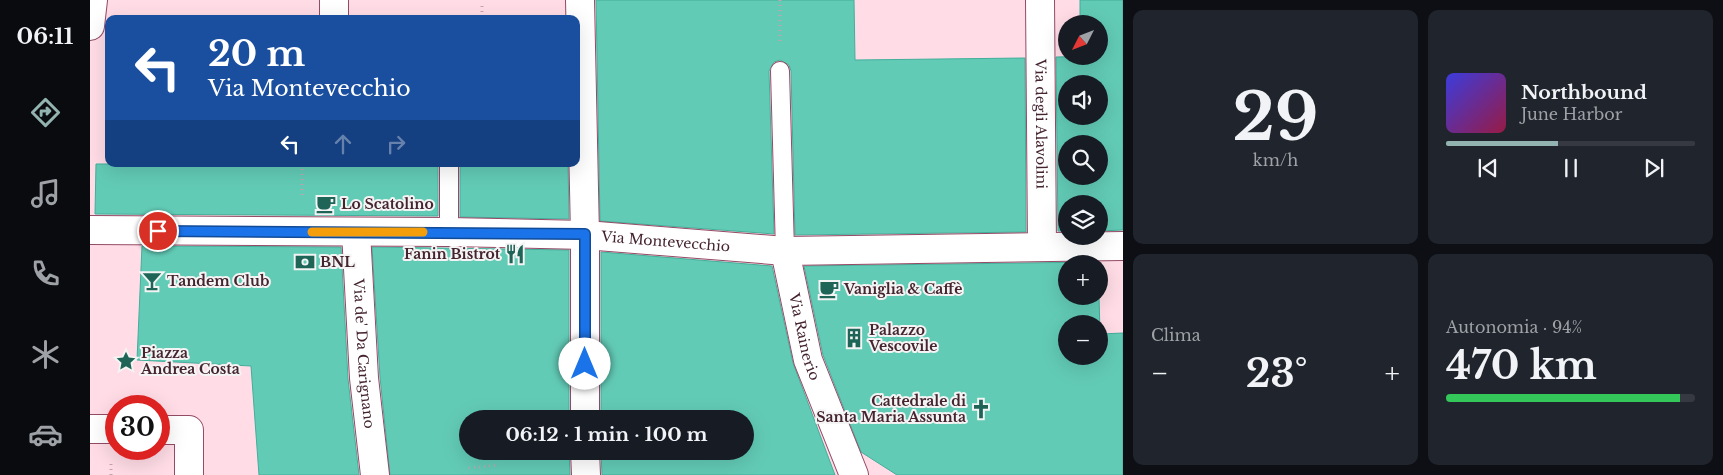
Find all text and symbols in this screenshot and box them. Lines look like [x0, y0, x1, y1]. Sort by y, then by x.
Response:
north arrow [1058, 15, 1108, 65]
map controls [1058, 15, 1108, 365]
text: 06:11 [17, 23, 73, 50]
text: 20 m [208, 32, 305, 75]
icon: left [125, 35, 190, 100]
street label: Via degli Alavolini [1031, 58, 1051, 189]
text: Via Montevecchio [208, 75, 411, 102]
button: sound [1058, 75, 1108, 125]
text: 29 [1232, 77, 1319, 158]
text: Northbound [1521, 81, 1647, 104]
icon: directions [28, 95, 63, 130]
text: June Harbor [1521, 104, 1622, 124]
icon: left [276, 130, 304, 158]
icon: ahead [329, 130, 357, 158]
icon: right [382, 130, 410, 158]
button: search [1058, 135, 1108, 185]
text: km/h [1253, 150, 1298, 170]
icon: previous [1474, 154, 1502, 182]
icon: pause [1557, 154, 1585, 182]
icon: next [1640, 154, 1668, 182]
icon: music [28, 176, 63, 211]
cafe icon: Lo Scatolino [315, 193, 337, 215]
place label: Lo Scatolino [341, 195, 434, 213]
button: layers [1058, 195, 1108, 245]
pin [137, 210, 179, 252]
icon: arrive [144, 217, 172, 245]
street label: Via Montevecchio [600, 227, 731, 256]
restaurant icon: Fanin Bistrot [504, 243, 526, 265]
place label: Fanin Bistrot [404, 245, 501, 263]
bank icon: BNL [294, 251, 316, 273]
place label: BNL [320, 253, 355, 271]
button: + [1058, 255, 1108, 305]
icon: phone [28, 256, 63, 291]
bar icon: Tandem Club [141, 270, 163, 292]
place label: Tandem Club [167, 272, 269, 290]
street label: Via de' Da Carignano [350, 277, 379, 430]
cafe icon: Vaniglia & Caffè [818, 278, 840, 300]
place label: Vaniglia & Caffè [843, 280, 963, 298]
street label: Via Rainerio [785, 291, 824, 383]
button: − [1058, 315, 1108, 365]
text: Autonomia · 94% [1446, 317, 1582, 337]
place label: Palazzo Vescovile [868, 321, 938, 355]
text: Clima [1151, 325, 1201, 345]
building icon: Palazzo Vescovile [843, 327, 865, 349]
icon: climate [28, 337, 63, 372]
position arrow [558, 337, 610, 389]
text: 470 km [1446, 342, 1597, 389]
place label: Piazza Andrea Costa [140, 344, 240, 378]
place icon: Piazza Andrea Costa [115, 350, 137, 372]
text: 23° [1246, 350, 1308, 397]
text: − [1151, 356, 1169, 391]
text: + [1385, 356, 1400, 391]
place label: Cattedrale di Santa Maria Assunta [816, 392, 966, 426]
speed limit sign: 30 [105, 395, 170, 460]
church icon: Cattedrale di Santa Maria Assunta [970, 398, 992, 420]
icon: car [28, 417, 63, 452]
text: 06:12 · 1 min · 100 m [505, 423, 708, 446]

